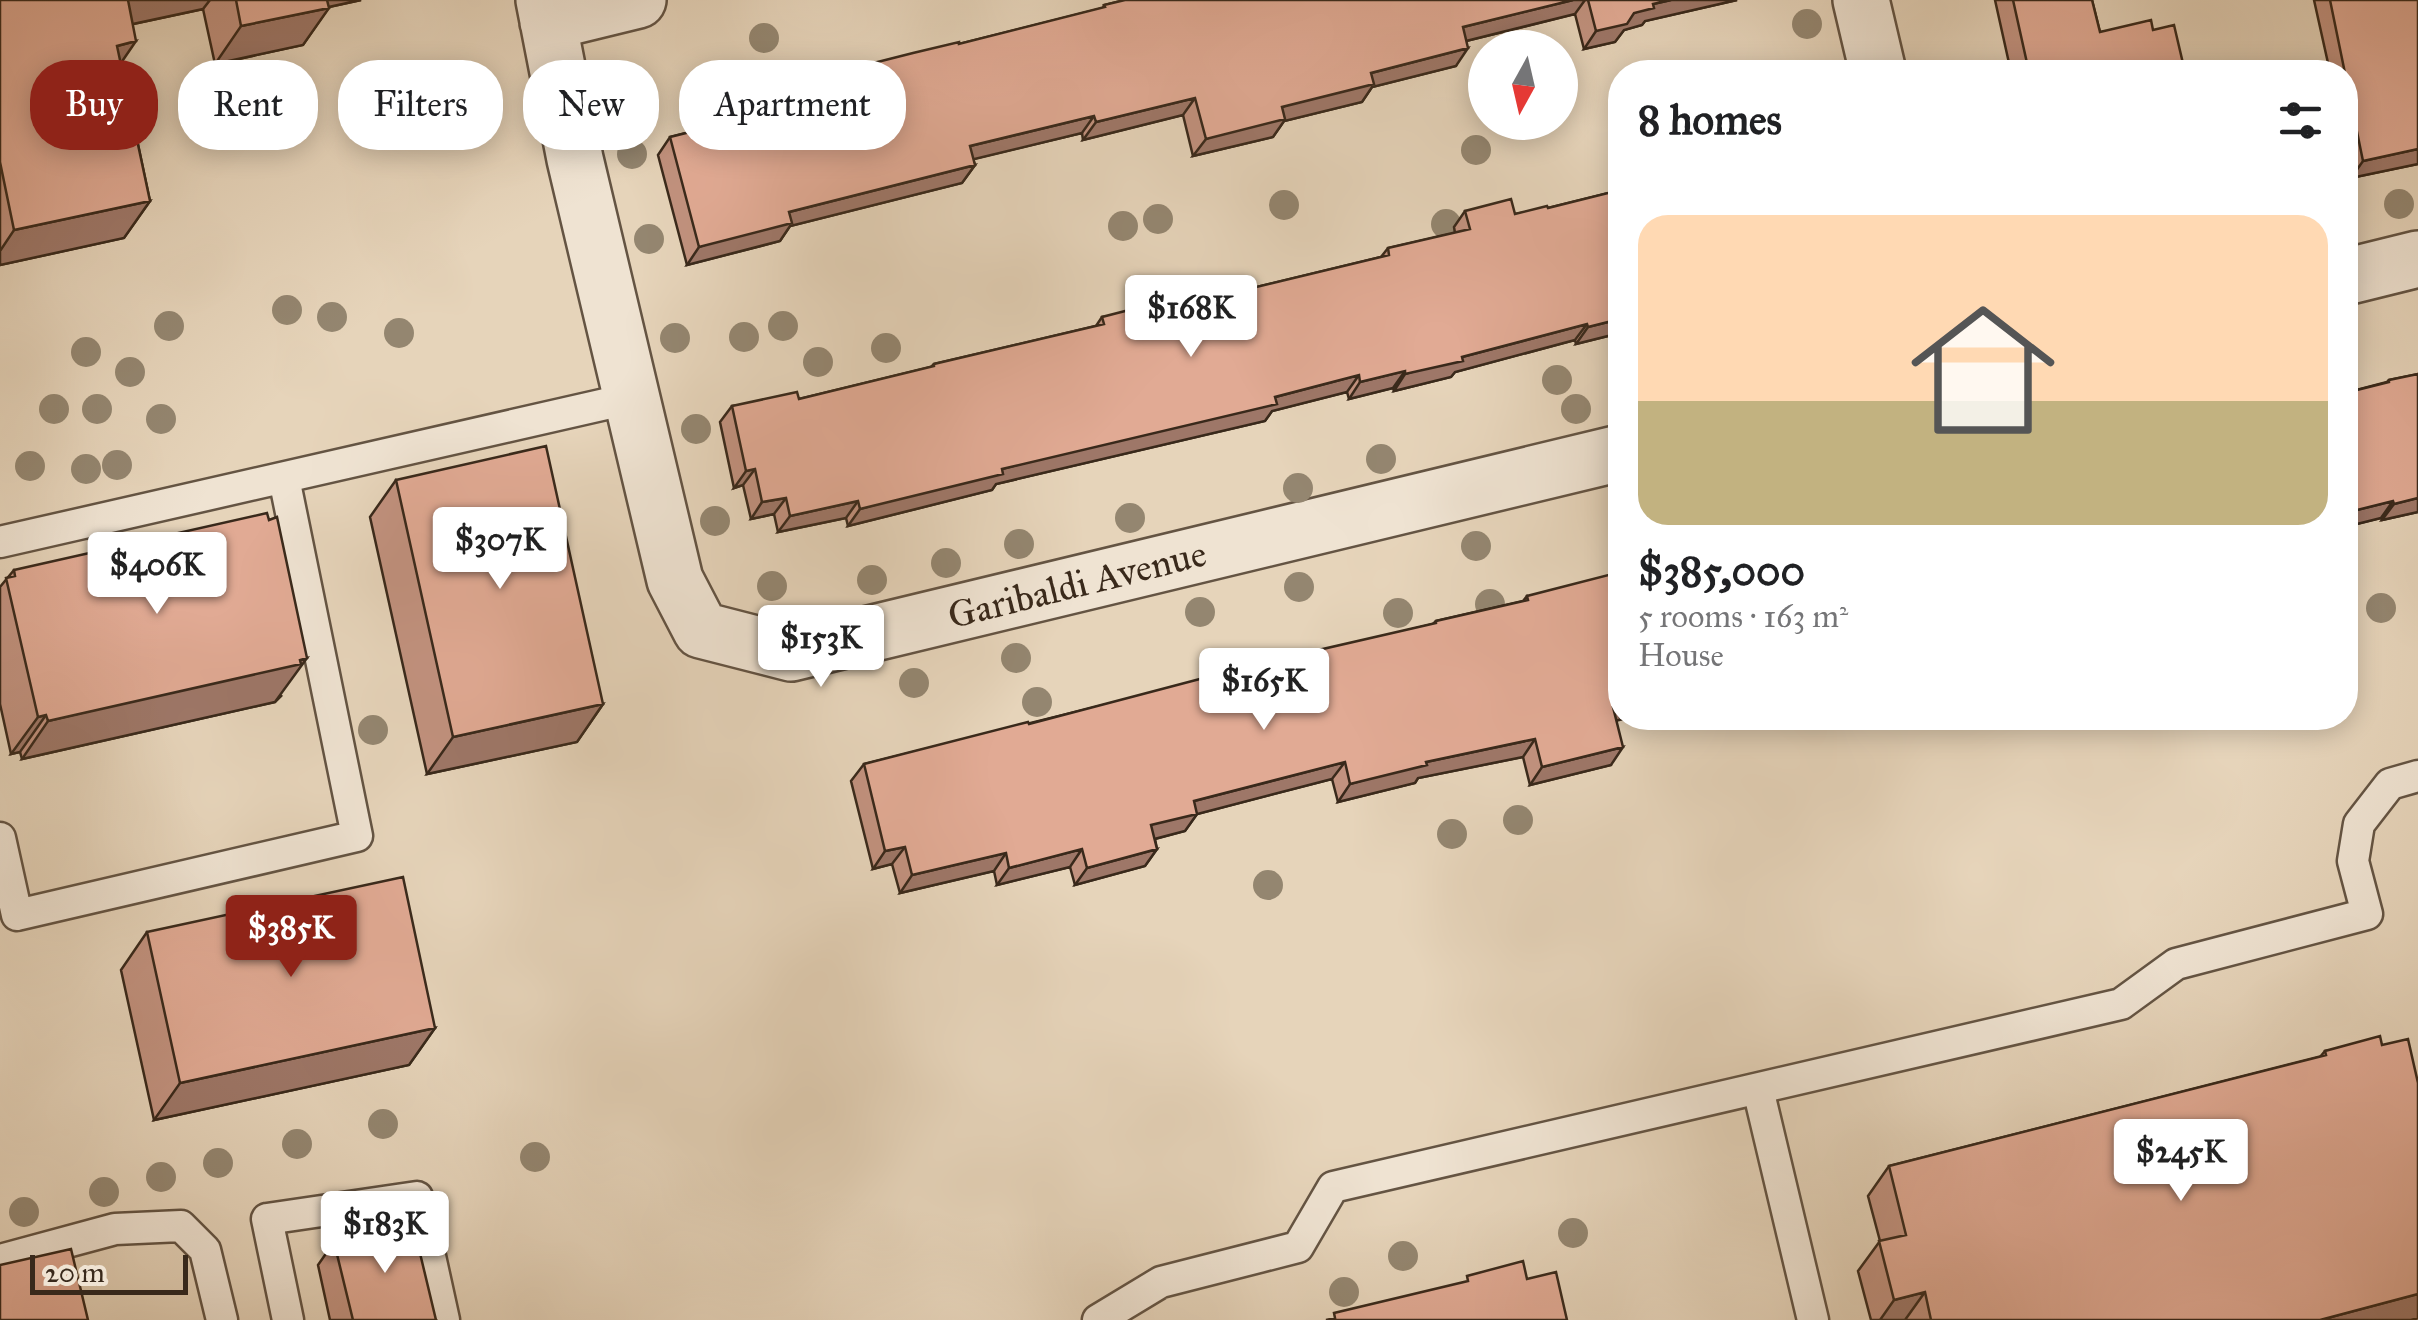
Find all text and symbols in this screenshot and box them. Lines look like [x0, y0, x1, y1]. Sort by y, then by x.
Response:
north arrow [1468, 30, 1578, 140]
map controls [1468, 30, 1578, 140]
chip: Buy [30, 60, 158, 150]
chip: Rent [178, 60, 318, 150]
chip: Filters [338, 60, 503, 150]
chip: New [523, 60, 659, 150]
chip: Apartment [679, 60, 906, 150]
icon: filters [2273, 93, 2328, 148]
text: 8 homes [1638, 94, 1782, 146]
pin: $168K [1121, 275, 1261, 360]
icon: home [1893, 280, 2073, 460]
text: $168K [1147, 288, 1235, 327]
pin: $307K [430, 507, 570, 592]
text: $307K [455, 520, 545, 559]
street label: Garibaldi Avenue [943, 530, 1211, 638]
pin: $406K [87, 532, 227, 617]
text: $406K [110, 545, 204, 584]
text: $385,000 [1638, 545, 1805, 597]
text: 5 rooms · 163 m² [1638, 597, 1848, 636]
pin: $153K [751, 605, 891, 690]
text: $153K [780, 618, 862, 657]
text: House [1638, 636, 1724, 675]
pin: $165K [1194, 648, 1334, 733]
text: $165K [1221, 661, 1307, 700]
pin: $385K [221, 895, 361, 980]
text: $385K [248, 908, 334, 947]
pin: $245K [2111, 1119, 2251, 1204]
text: $245K [2136, 1132, 2226, 1171]
pin: $183K [315, 1191, 455, 1276]
text: $183K [343, 1204, 427, 1243]
scale bar [30, 1250, 188, 1294]
text: 20 m [45, 1255, 105, 1290]

